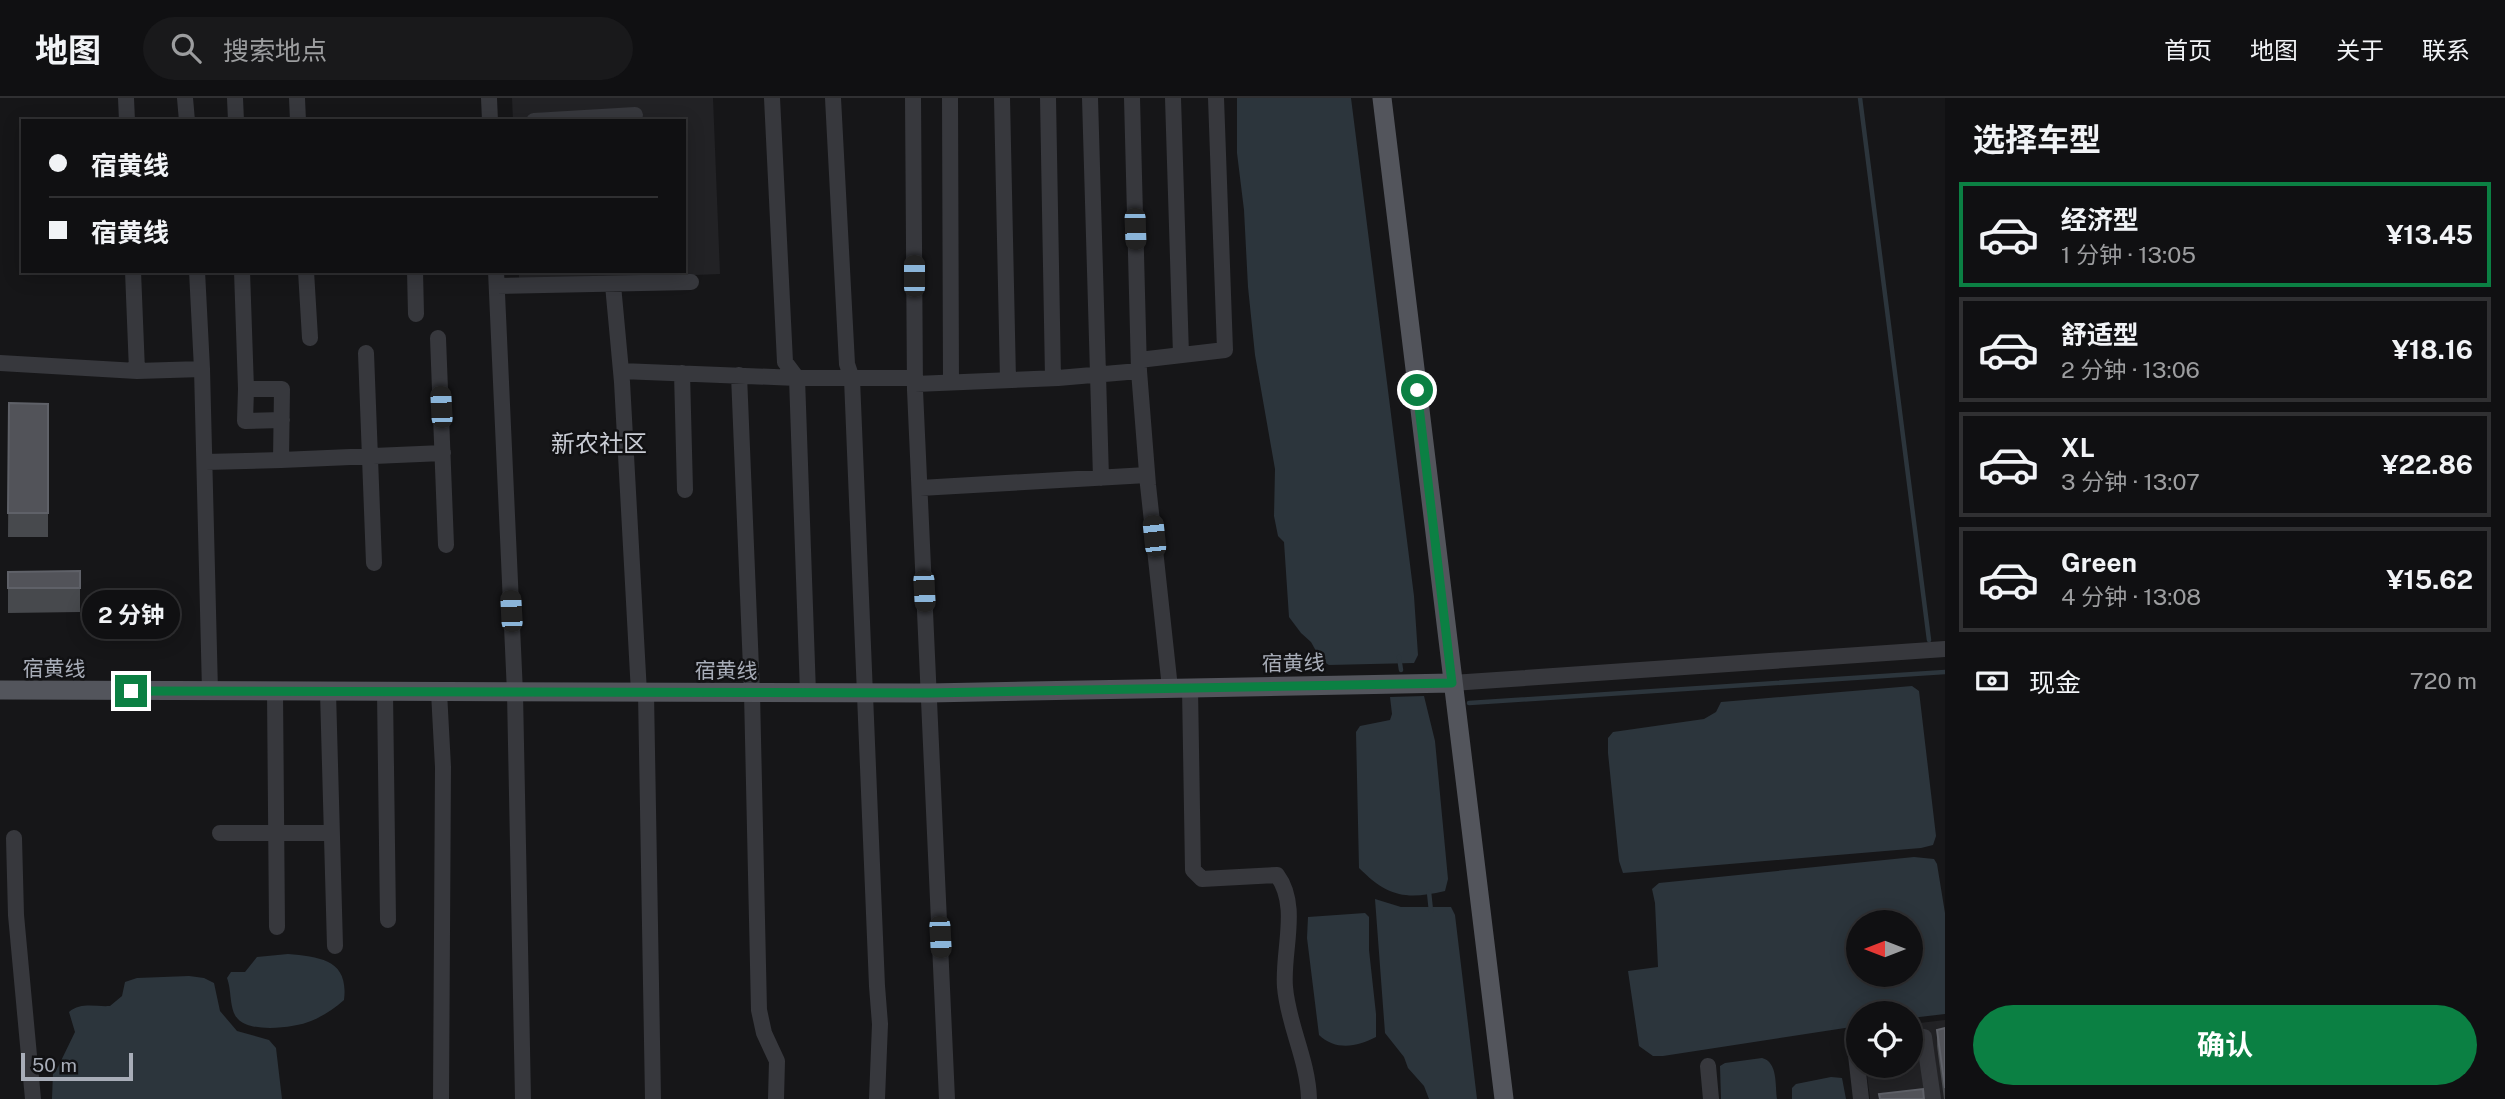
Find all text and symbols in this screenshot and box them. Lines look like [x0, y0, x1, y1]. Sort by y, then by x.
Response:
search box [143, 17, 633, 80]
icon: search [167, 29, 205, 67]
text: 地图 [35, 31, 101, 69]
text: 搜索地点 [223, 35, 327, 66]
text: 首页 [2164, 36, 2212, 64]
text: 地图 [2250, 36, 2298, 64]
text: 关于 [2336, 36, 2384, 64]
text: 联系 [2422, 36, 2470, 64]
text: 选择车型 [1973, 121, 2101, 158]
text: 宿黄线 [91, 150, 169, 181]
icon: car [1977, 203, 2040, 266]
text: 经济型 [2061, 204, 2139, 235]
car [1124, 208, 1147, 250]
text: 宿黄线 [91, 217, 169, 248]
text: ¥13.45 [2386, 219, 2473, 250]
text: 1 分钟 · 13:05 [2061, 241, 2196, 268]
car [904, 255, 925, 297]
icon: car [1977, 318, 2040, 381]
text: 舒适型 [2061, 319, 2139, 350]
text: ¥18.16 [2392, 334, 2473, 365]
text: 2 分钟 · 13:06 [2061, 356, 2200, 383]
route start [1401, 374, 1433, 406]
car [430, 385, 453, 429]
district label: 新农社区 [551, 429, 647, 457]
text: XL [2061, 432, 2095, 463]
icon: car [1977, 433, 2040, 496]
text: ¥22.86 [2381, 449, 2473, 480]
text: 3 分钟 · 13:07 [2061, 468, 2200, 495]
car [1142, 514, 1167, 558]
text: Green [2061, 547, 2137, 578]
icon: car [1977, 548, 2040, 611]
text: ¥15.62 [2386, 564, 2473, 595]
car [913, 569, 936, 613]
text: 4 分钟 · 13:08 [2061, 583, 2201, 610]
callout: 2 分钟 [82, 589, 180, 638]
car [500, 589, 523, 633]
text: 2 分钟 [98, 601, 164, 628]
street label: 宿黄线 [1261, 650, 1325, 676]
street label: 宿黄线 [23, 656, 86, 681]
street label: 宿黄线 [695, 658, 758, 683]
icon: cash [1973, 662, 2011, 700]
text: 现金 [2029, 667, 2081, 698]
text: 720 m [2410, 667, 2477, 694]
route end [115, 675, 147, 707]
north arrow [1846, 910, 1923, 987]
map controls [1846, 910, 1923, 1078]
car [929, 915, 952, 959]
button: locate [1846, 1001, 1923, 1078]
button: 确认 [1973, 1005, 2477, 1085]
scale bar [21, 1050, 133, 1082]
text: 50 m [32, 1054, 77, 1076]

